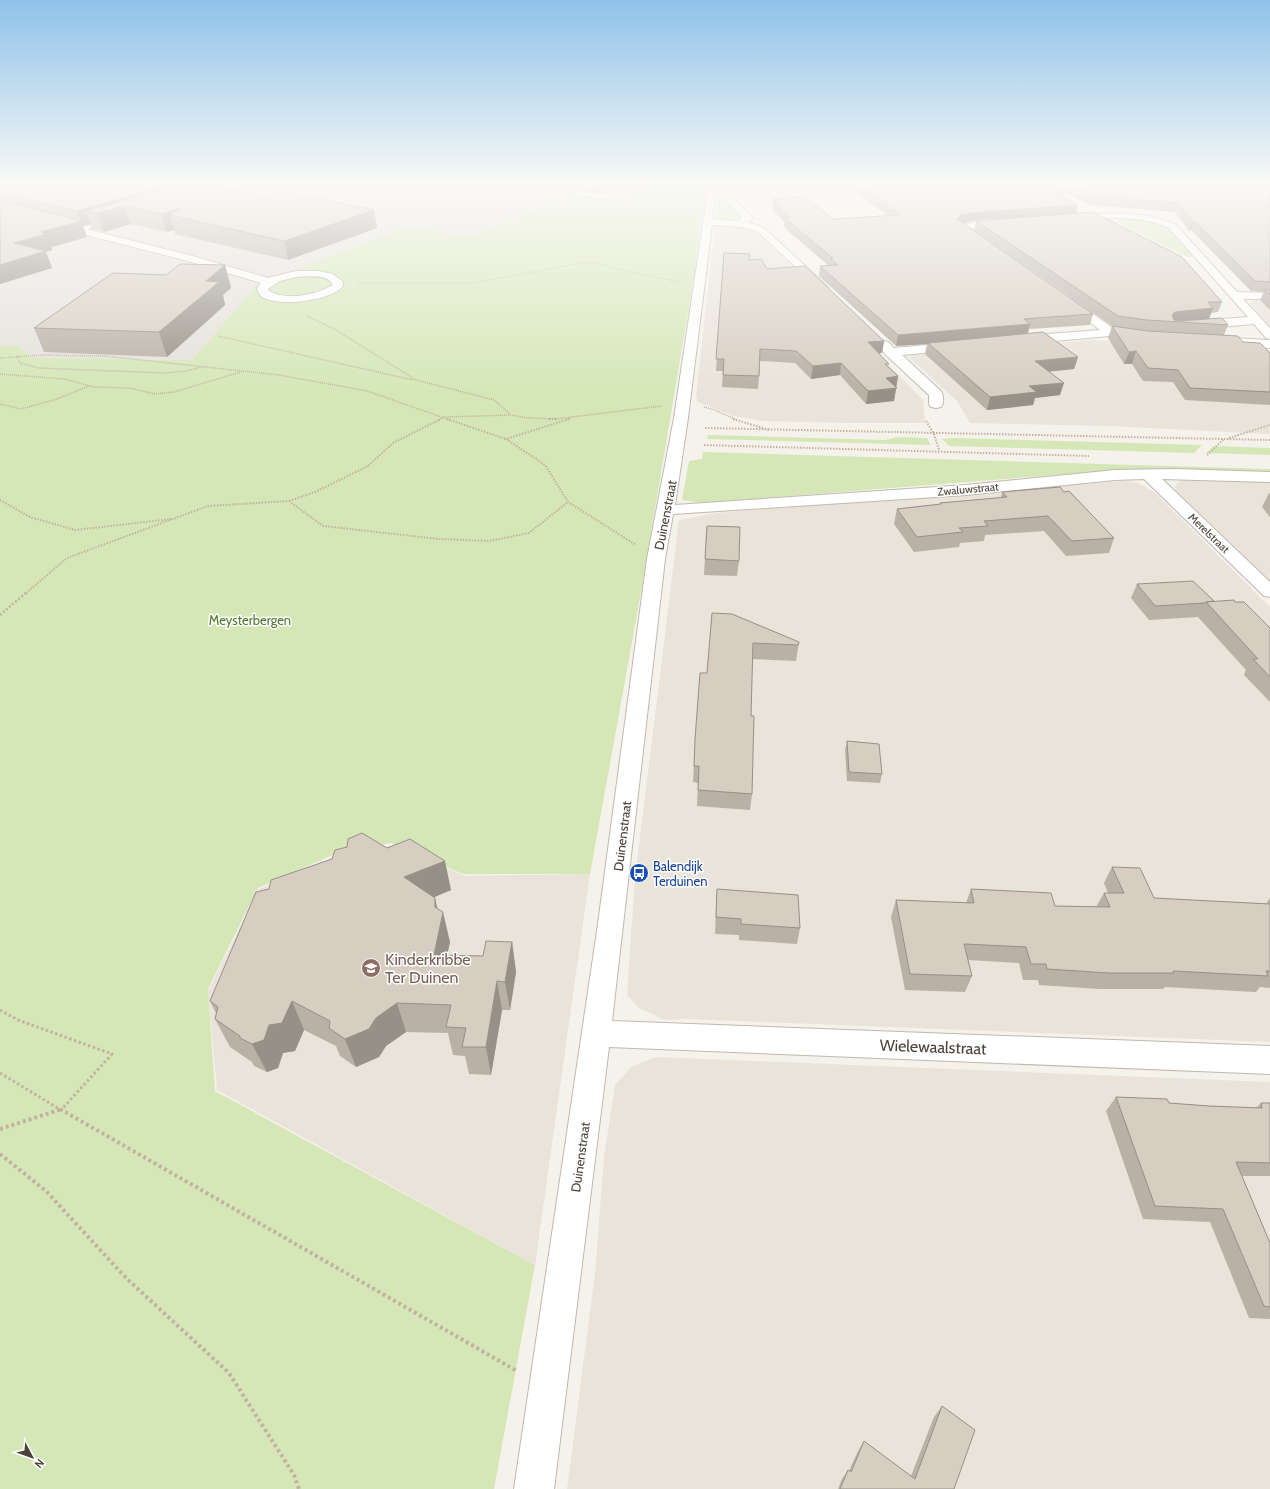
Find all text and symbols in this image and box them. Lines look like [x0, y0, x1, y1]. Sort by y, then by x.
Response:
street label: Duinenstraat [650, 478, 680, 551]
street label: Zwaluwstraat [937, 479, 999, 499]
street label: Merelstraat [1186, 510, 1233, 556]
park label: Meysterbergen [209, 612, 291, 628]
street label: Duinenstraat [610, 799, 634, 872]
place label: Balendijk Terduinen [653, 858, 707, 889]
bus stop icon: Balendijk Terduinen [628, 862, 650, 884]
place label: Kinderkribbe Ter Duinen [385, 950, 470, 987]
school or university icon: Kinderkribbe Ter Duinen [360, 957, 382, 979]
street label: Wielewaalstraat [879, 1036, 987, 1058]
street label: Duinenstraat [567, 1120, 593, 1193]
north arrow [12, 1437, 52, 1477]
text: N [32, 1456, 47, 1471]

